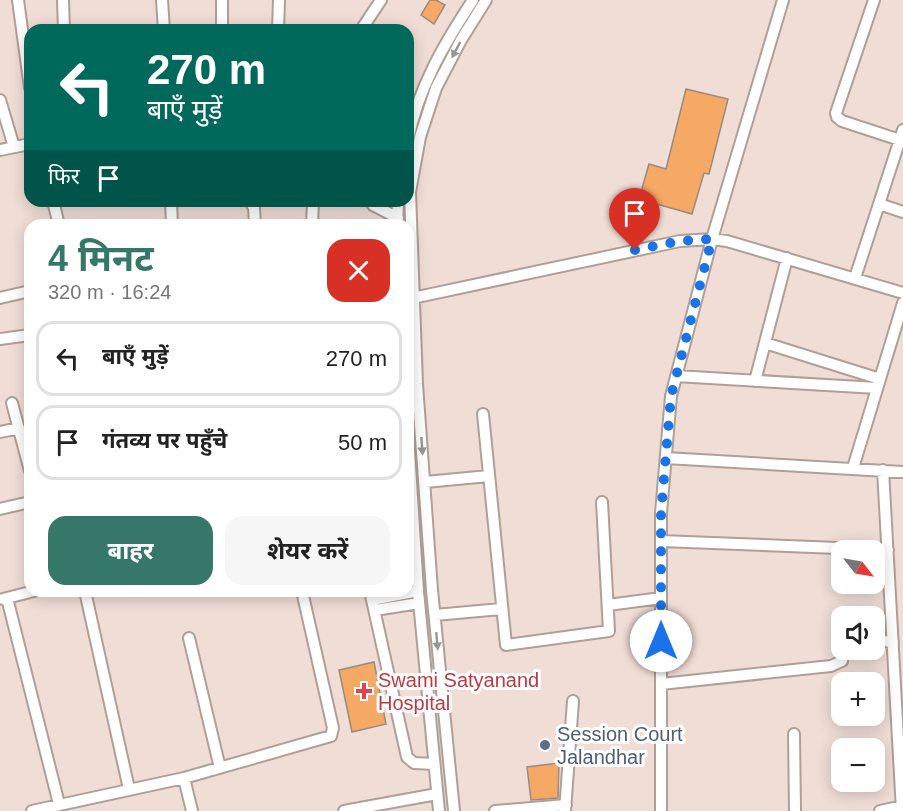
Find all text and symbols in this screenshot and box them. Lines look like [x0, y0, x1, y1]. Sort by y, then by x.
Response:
one-way arrow [451, 42, 461, 59]
text: 270 m [147, 46, 266, 93]
icon: left [48, 48, 126, 126]
text: बाएँ मुड़ें [147, 95, 222, 125]
icon: arrive [92, 162, 125, 195]
text: फिर [48, 164, 80, 189]
pin [609, 188, 660, 250]
icon: arrive [618, 197, 651, 230]
text: 4 मिनट [48, 238, 154, 279]
button: close [327, 239, 390, 302]
text: 320 m · 16:24 [48, 281, 171, 303]
icon: left [51, 342, 84, 375]
text: बाएँ मुड़ें [102, 344, 168, 369]
text: 270 m [326, 346, 387, 371]
icon: arrive [51, 426, 84, 459]
text: गंतव्य पर पहुँचे [102, 428, 227, 453]
text: 50 m [338, 430, 387, 455]
one-way arrow [418, 437, 427, 456]
button: बाहर [48, 516, 213, 585]
button: शेयर करें [225, 516, 390, 585]
north arrow [831, 540, 885, 594]
map controls [831, 540, 885, 792]
button: sound [831, 606, 885, 660]
position arrow [629, 609, 693, 673]
one-way arrow [432, 631, 442, 650]
place label: Swami Satyanand Hospital [378, 669, 539, 714]
button: + [831, 672, 885, 726]
marker: Swami Satyanand Hospital [355, 682, 373, 700]
place label: Session Court Jalandhar [557, 723, 683, 768]
marker: Session Court Jalandhar [538, 738, 552, 752]
button: − [831, 738, 885, 792]

